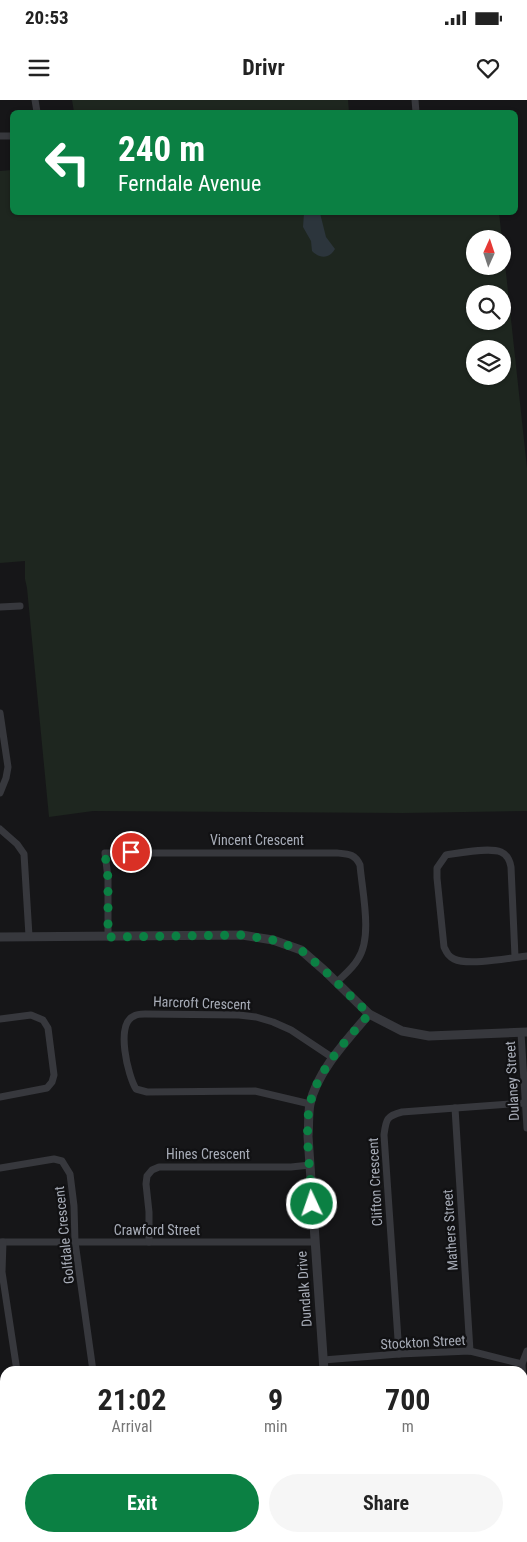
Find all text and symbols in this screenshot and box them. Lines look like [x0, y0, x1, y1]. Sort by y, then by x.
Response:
text: 20:53 [25, 6, 69, 29]
icon: menu [25, 54, 53, 82]
icon: heart [474, 54, 502, 82]
text: Drivr [242, 55, 285, 80]
text: 240 m [118, 129, 205, 170]
icon: left [35, 130, 100, 195]
text: Ferndale Avenue [118, 171, 261, 196]
north arrow [466, 230, 511, 275]
map controls [466, 230, 511, 385]
button: search [466, 285, 511, 330]
button: layers [466, 340, 511, 385]
pin [110, 831, 152, 873]
street label: Vincent Crescent [210, 832, 304, 848]
icon: arrive [117, 838, 145, 866]
street label: Harcroft Crescent [153, 993, 251, 1013]
street label: Dulaney Street [502, 1041, 522, 1121]
street label: Clifton Crescent [365, 1137, 385, 1227]
street label: Hines Crescent [166, 1146, 250, 1162]
position arrow [285, 1177, 337, 1229]
street label: Golfdale Crescent [51, 1185, 77, 1285]
street label: Mathers Street [439, 1189, 461, 1271]
street label: Crawford Street [114, 1222, 200, 1238]
street label: Dundalk Drive [293, 1250, 315, 1327]
street label: Stockton Street [380, 1332, 466, 1352]
text: 21:02 [98, 1382, 166, 1417]
text: 9 [268, 1382, 283, 1417]
text: 700 [385, 1382, 430, 1417]
text: Arrival [112, 1417, 152, 1436]
text: min [264, 1417, 287, 1436]
text: m [402, 1417, 414, 1436]
button: Exit [25, 1474, 259, 1532]
button: Share [269, 1474, 503, 1532]

